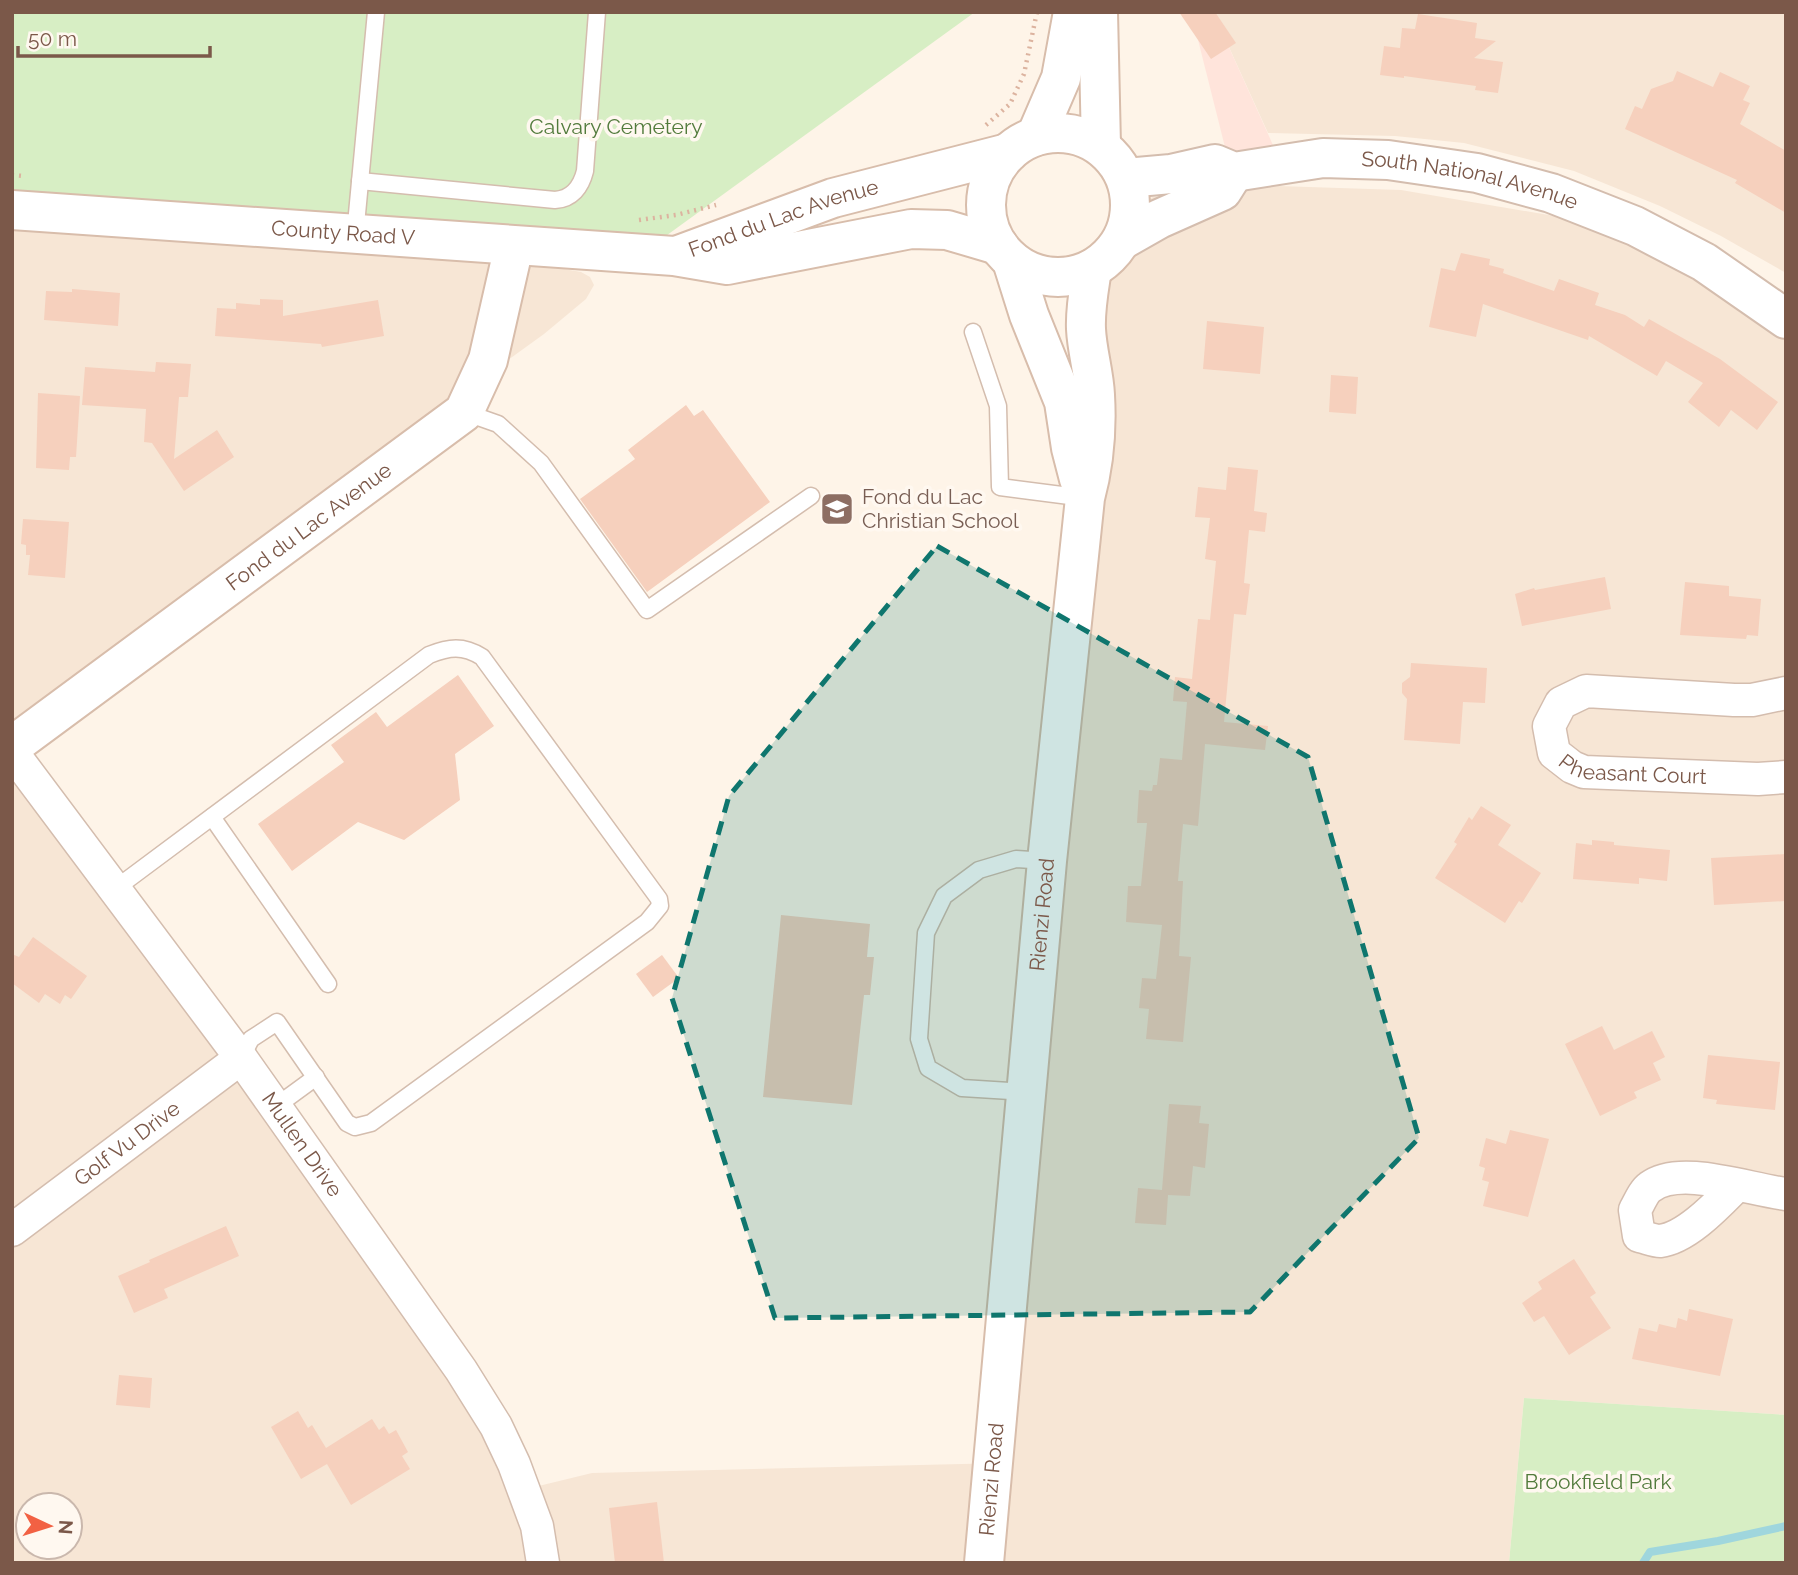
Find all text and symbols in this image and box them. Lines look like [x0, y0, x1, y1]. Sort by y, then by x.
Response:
scale bar [18, 14, 210, 58]
text: 50 m [28, 26, 77, 51]
park label: Calvary Cemetery [529, 114, 703, 139]
street label: South National Avenue [1361, 146, 1582, 214]
street label: Fond du Lac Avenue [685, 174, 881, 262]
street label: County Road V [271, 215, 416, 250]
street label: Fond du Lac Avenue [221, 457, 396, 596]
place label: Fond du Lac Christian School [862, 484, 1019, 533]
school or university icon: Fond du Lac Christian School [818, 490, 856, 528]
street label: Pheasant Court [1554, 748, 1707, 789]
street label: Rienzi Road [1024, 857, 1059, 972]
street label: Mullen Drive [257, 1087, 348, 1201]
street label: Golf Vu Drive [69, 1095, 185, 1191]
street label: Rienzi Road [973, 1422, 1009, 1537]
park label: Brookfield Park [1524, 1469, 1672, 1494]
north arrow [14, 1491, 84, 1561]
text: N [54, 1519, 77, 1535]

